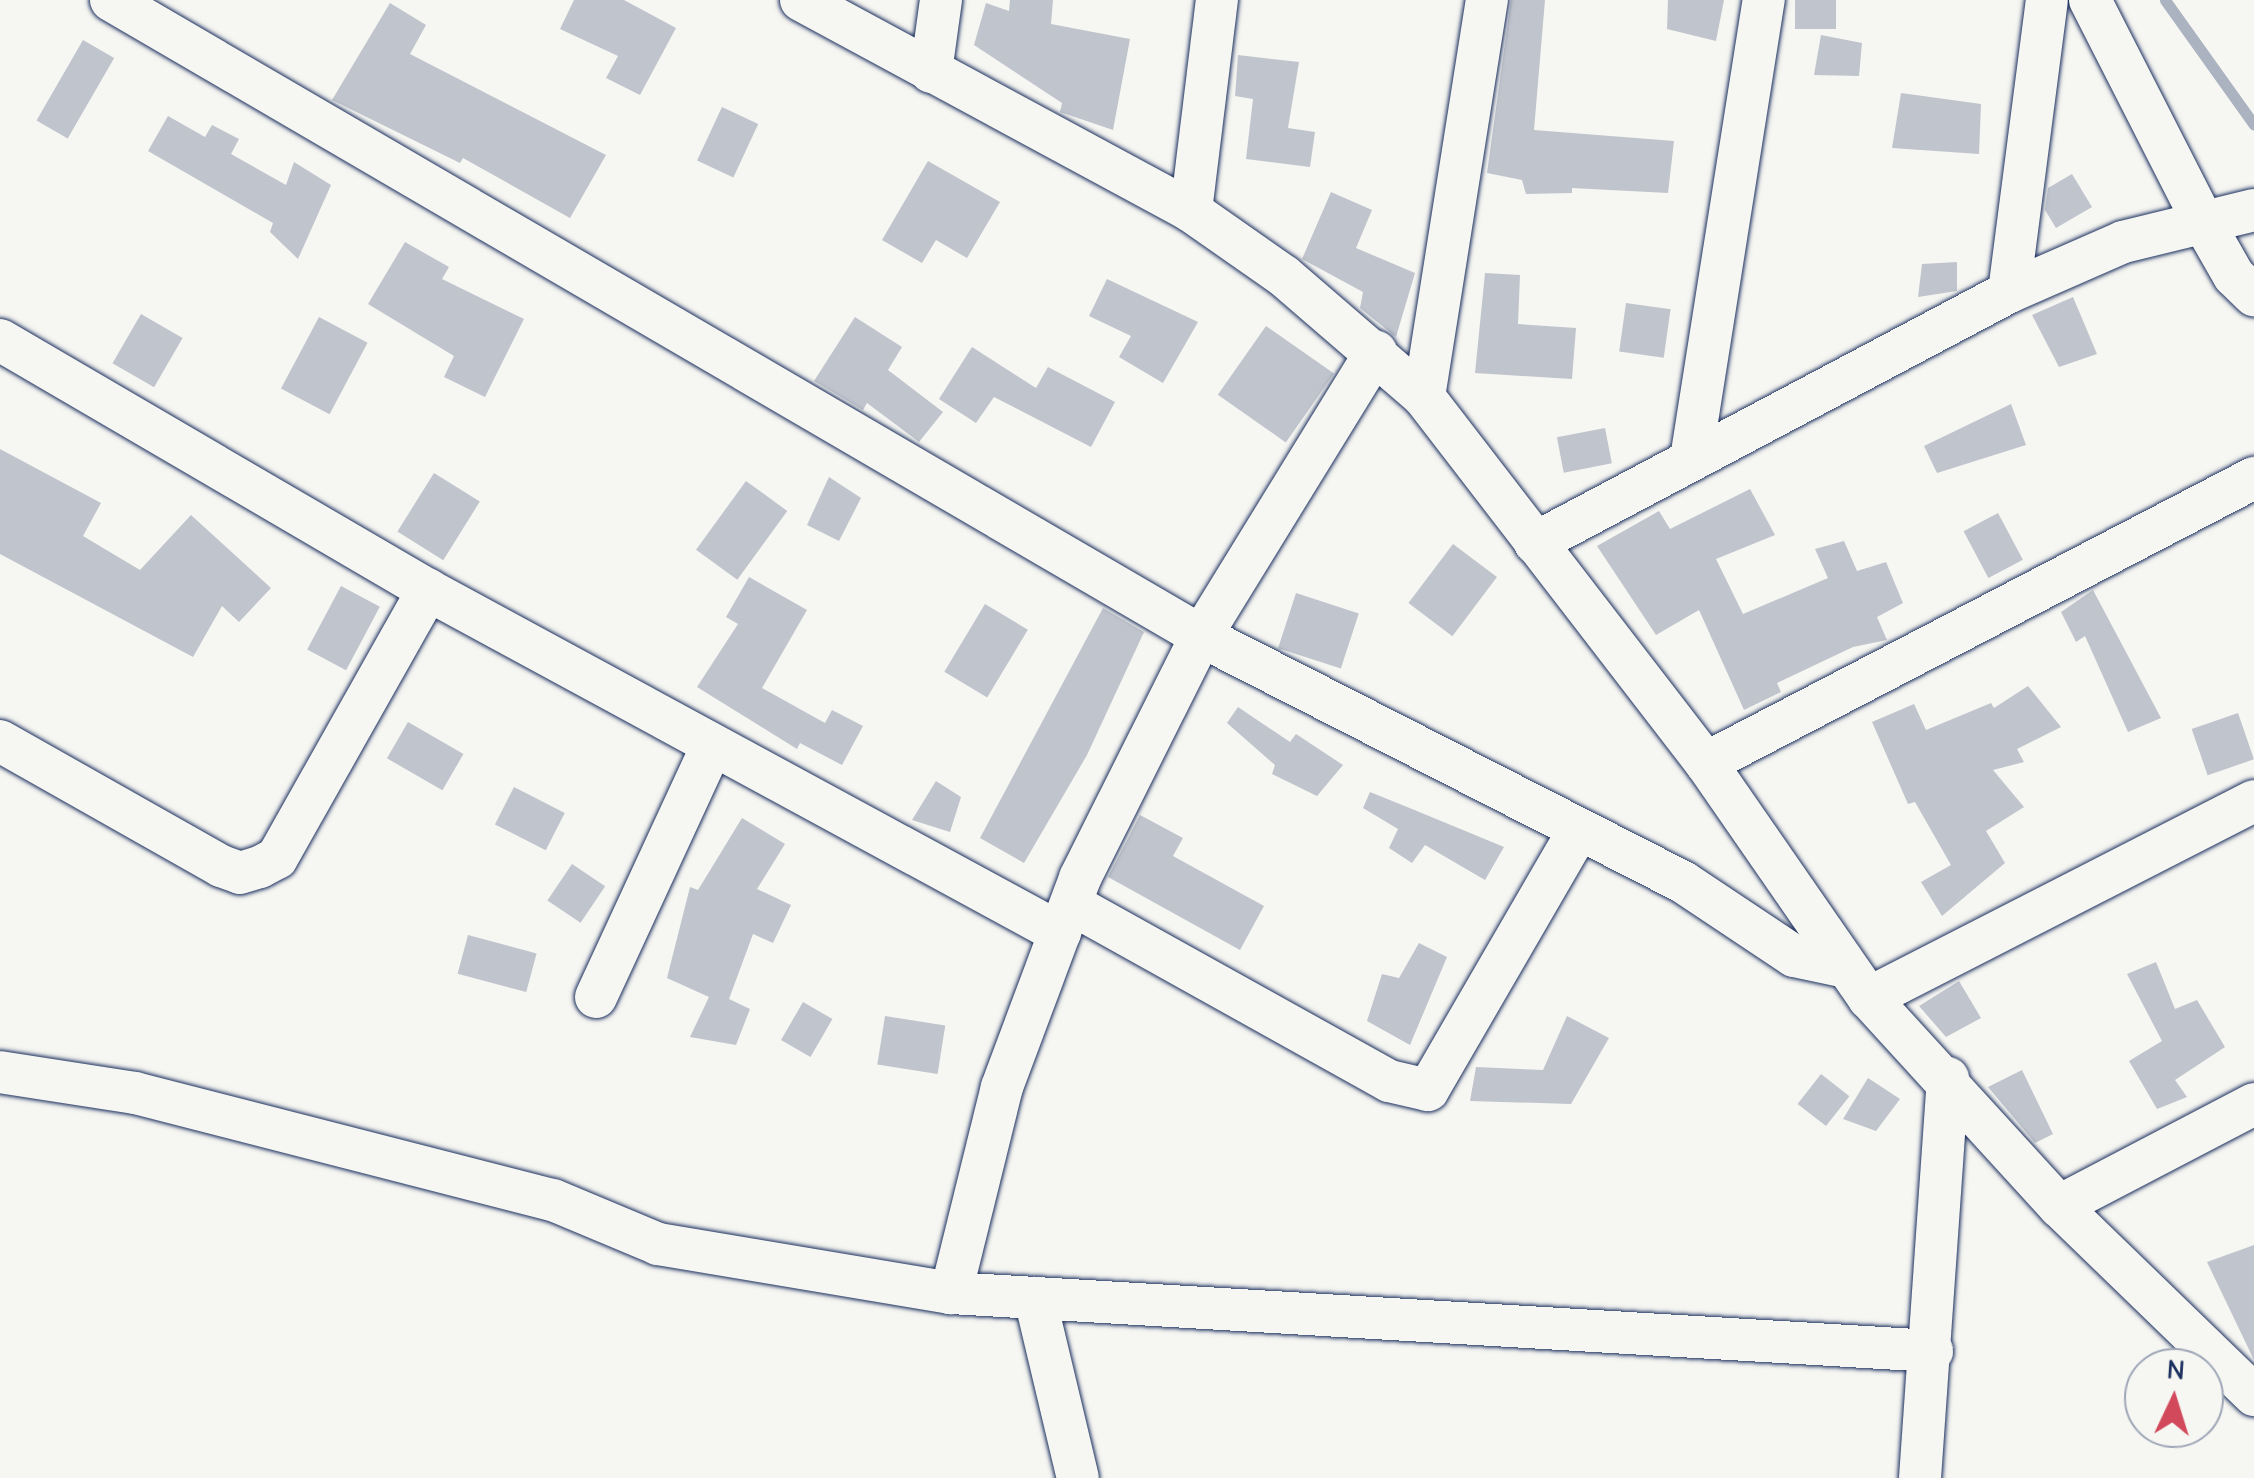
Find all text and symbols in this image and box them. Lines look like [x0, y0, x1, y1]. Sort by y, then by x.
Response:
north arrow [2124, 1348, 2224, 1448]
text: N [2166, 1353, 2186, 1387]

